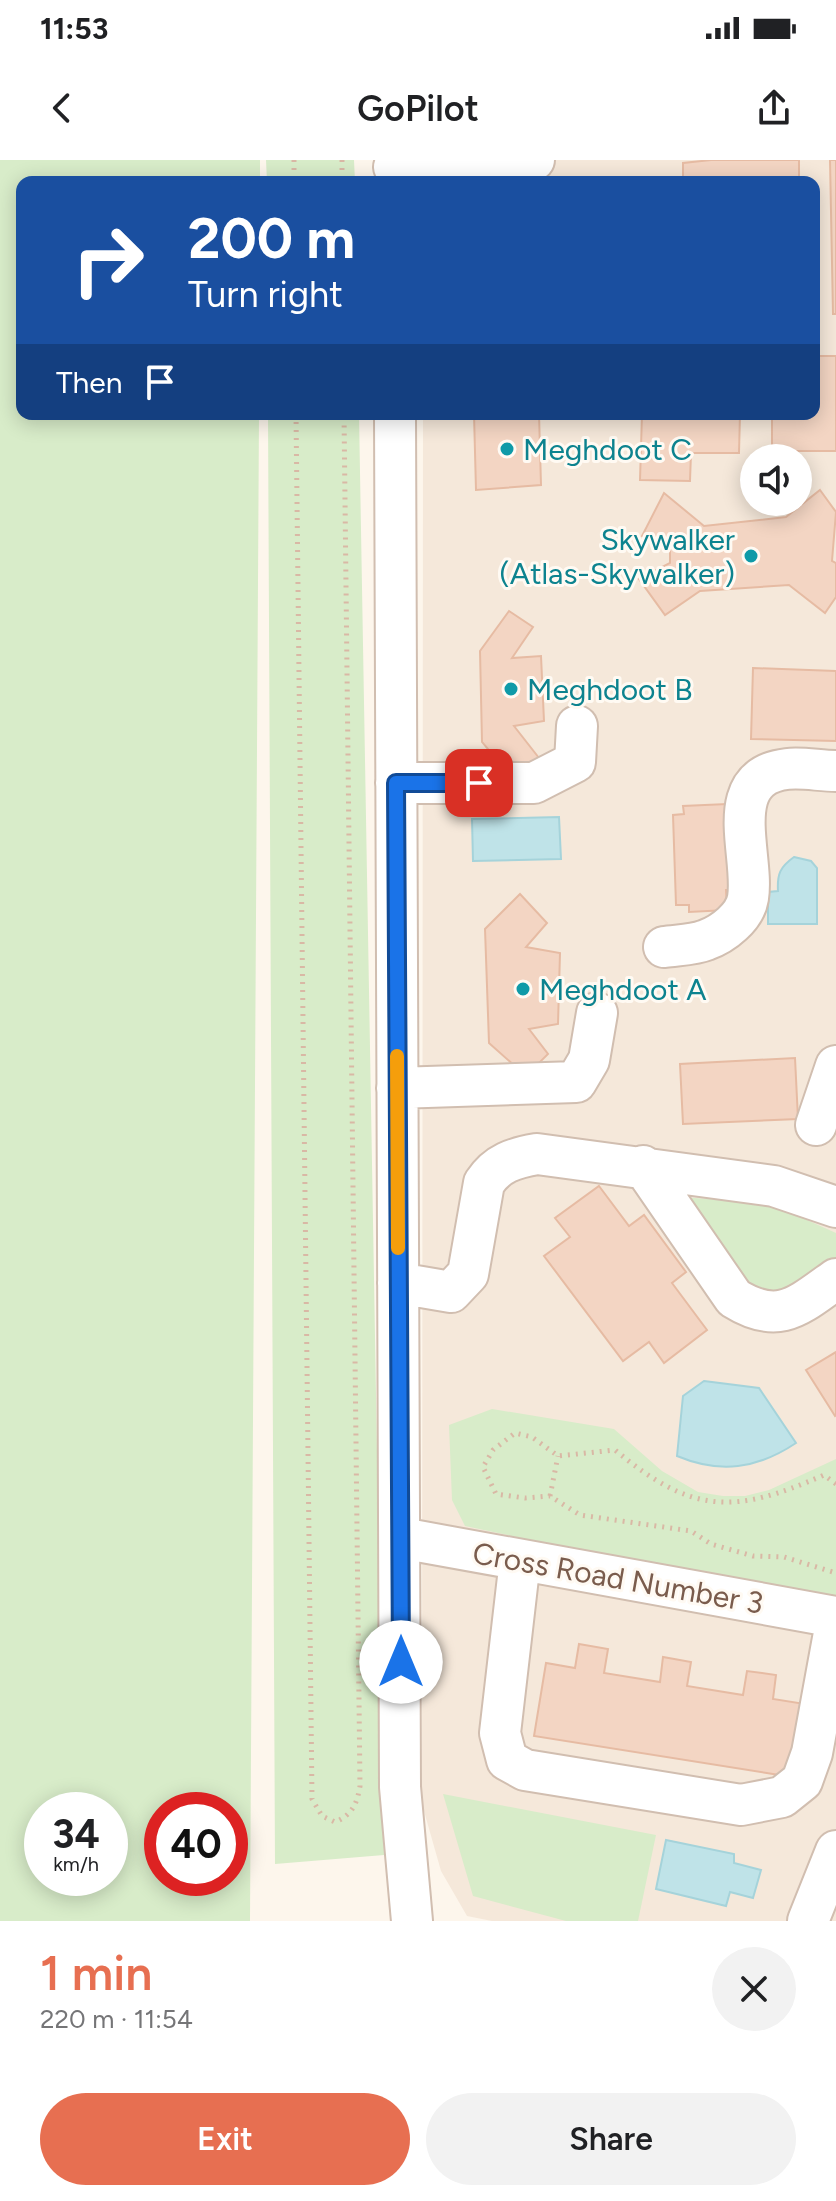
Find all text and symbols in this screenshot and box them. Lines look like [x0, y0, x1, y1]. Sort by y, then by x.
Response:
text: 11:53 [40, 10, 108, 47]
icon: back [40, 86, 84, 130]
icon: share [752, 86, 796, 130]
text: GoPilot [357, 87, 479, 130]
text: 200 m [188, 205, 355, 272]
icon: right [56, 208, 160, 312]
text: Turn right [188, 273, 343, 316]
icon: arrive [138, 360, 182, 404]
text: Then [56, 364, 122, 401]
place label: Meghdoot C [523, 431, 692, 468]
marker: Meghdoot C [498, 440, 516, 458]
map controls [740, 444, 812, 516]
button: sound [740, 444, 812, 516]
place label: Skywalker (Atlas-Skywalker) [499, 521, 735, 592]
marker: Skywalker (Atlas-Skywalker) [742, 547, 760, 565]
place label: Meghdoot B [527, 671, 693, 708]
marker: Meghdoot B [502, 680, 520, 698]
pin [445, 749, 513, 817]
icon: arrive [457, 761, 501, 805]
place label: Meghdoot A [539, 971, 707, 1008]
marker: Meghdoot A [514, 980, 532, 998]
street label: Cross Road Number 3 [470, 1534, 766, 1622]
position arrow [359, 1620, 443, 1704]
speed limit sign: 40 [144, 1792, 248, 1896]
text: 34 [52, 1810, 100, 1858]
text: km/h [53, 1852, 99, 1876]
text: 1 min [40, 1944, 152, 2002]
button: close [712, 1947, 796, 2031]
text: 220 m · 11:54 [40, 2003, 193, 2035]
button: Exit [40, 2093, 410, 2185]
button: Share [426, 2093, 796, 2185]

